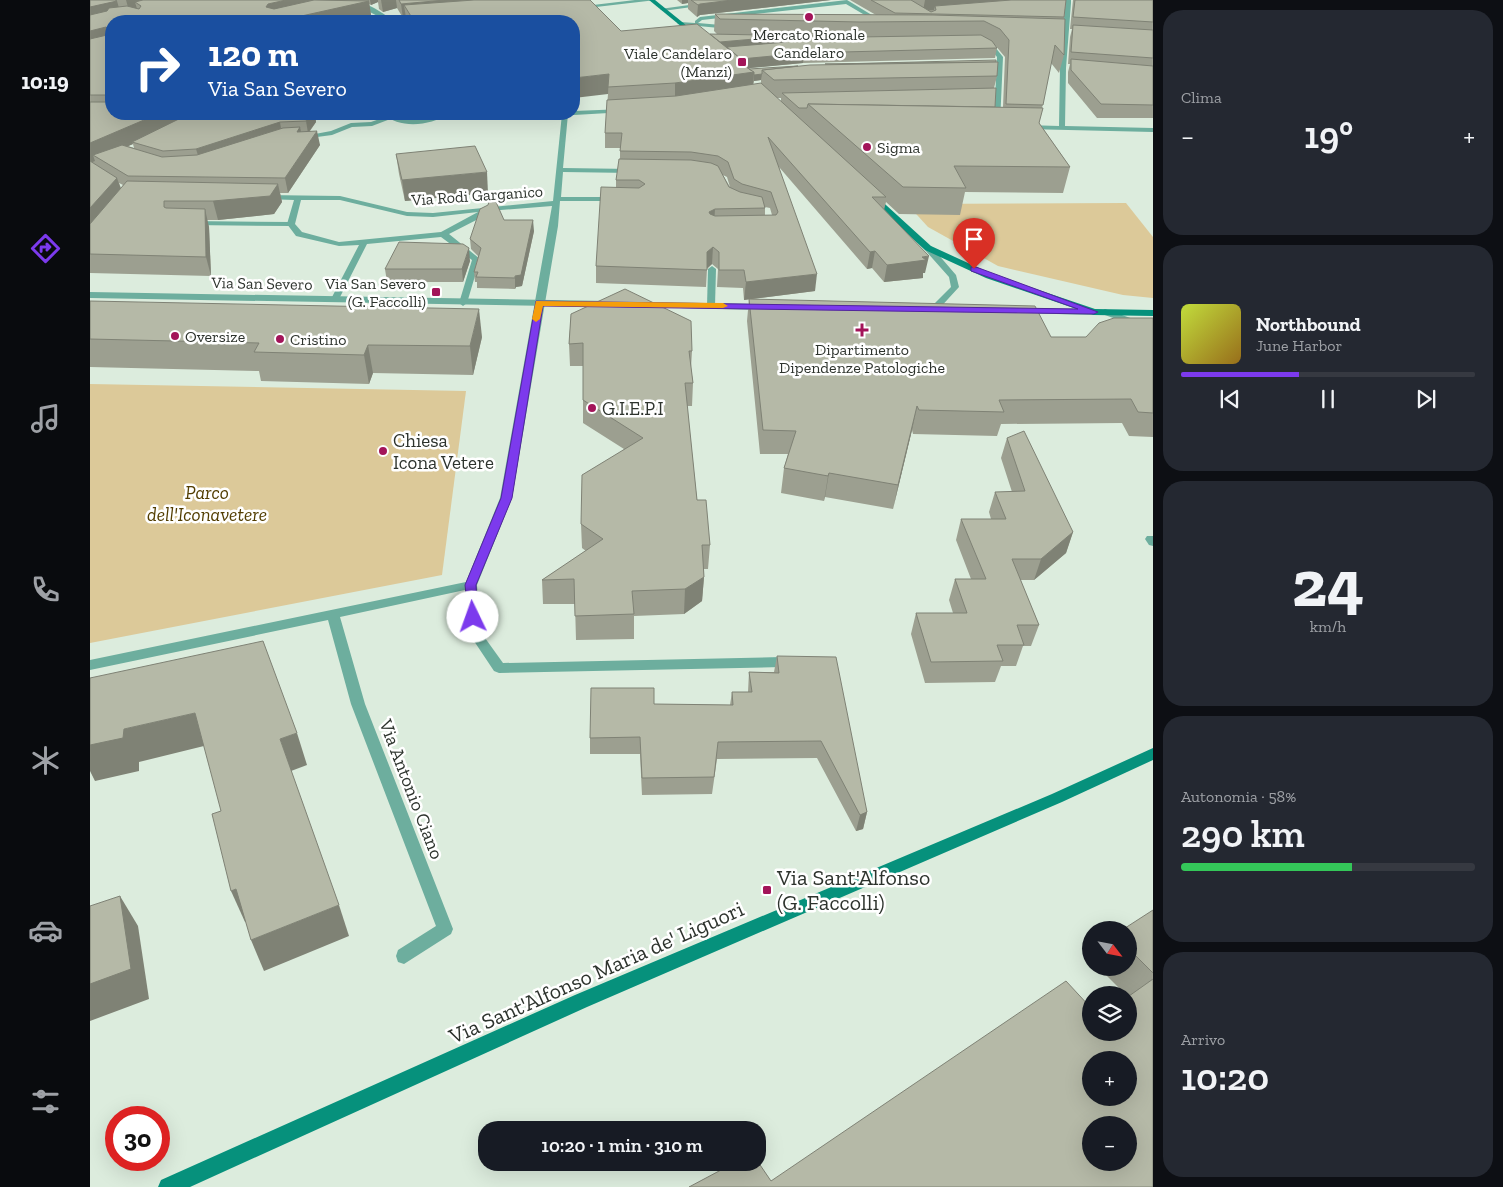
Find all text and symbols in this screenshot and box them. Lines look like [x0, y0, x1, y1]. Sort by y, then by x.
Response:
marker: Mercato Rionale Candelaro [803, 11, 815, 23]
place label: Mercato Rionale Candelaro [753, 25, 865, 62]
text: 120 m [208, 33, 298, 75]
icon: right [125, 35, 190, 100]
place label: Viale Candelaro (Manzi) [623, 44, 732, 81]
marker: Viale Candelaro (Manzi) [736, 56, 748, 68]
text: 10:19 [21, 68, 69, 95]
text: Via San Severo [208, 75, 347, 102]
text: Clima [1181, 88, 1222, 107]
text: 19° [1304, 112, 1353, 158]
text: − [1181, 120, 1194, 153]
text: + [1463, 120, 1475, 153]
place label: Sigma [877, 138, 921, 157]
marker: Sigma [861, 141, 873, 153]
street label: Via Rodi Garganico [410, 181, 543, 210]
pin [953, 218, 995, 269]
icon: arrive [960, 225, 988, 253]
icon: directions [28, 231, 63, 266]
street label: Via San Severo [210, 273, 313, 294]
place label: Via San Severo (G. Faccolli) [324, 274, 426, 311]
marker: Via San Severo (G. Faccolli) [430, 286, 442, 298]
text: Northbound [1256, 313, 1361, 336]
marker: Dipartimento Dipendenze Patologiche [855, 323, 869, 337]
place label: Oversize [185, 327, 245, 346]
marker: Oversize [169, 330, 181, 342]
place label: Cristino [290, 330, 346, 349]
marker: Cristino [274, 333, 286, 345]
text: June Harbor [1256, 336, 1342, 355]
place label: Dipartimento Dipendenze Patologiche [779, 340, 945, 377]
icon: previous [1216, 385, 1244, 413]
icon: pause [1314, 385, 1342, 413]
icon: next [1412, 385, 1440, 413]
place label: G.I.E.P.I [602, 397, 664, 420]
icon: music [28, 401, 63, 436]
marker: G.I.E.P.I [586, 402, 598, 414]
place label: Chiesa Icona Vetere [393, 429, 494, 474]
marker: Chiesa Icona Vetere [377, 445, 389, 457]
park label: Parco dell'Iconavetere [147, 481, 267, 526]
text: 24 [1292, 545, 1364, 623]
icon: phone [28, 572, 63, 607]
position arrow [446, 590, 498, 642]
text: km/h [1310, 617, 1346, 636]
street label: Via Antonio Ciano [374, 715, 449, 863]
icon: climate [28, 743, 63, 778]
text: Autonomia · 58% [1181, 787, 1296, 806]
text: 290 km [1181, 811, 1305, 857]
place label: Via Sant'Alfonso (G. Faccolli) [776, 864, 930, 916]
marker: Via Sant'Alfonso (G. Faccolli) [761, 884, 773, 896]
street label: Via Sant'Alfonso Maria de' Liguori [444, 895, 748, 1050]
icon: car [28, 913, 63, 948]
north arrow [1082, 921, 1138, 976]
map controls [1082, 921, 1137, 1171]
button: layers [1082, 986, 1137, 1041]
text: Arrivo [1181, 1030, 1225, 1049]
button: + [1082, 1051, 1137, 1106]
text: 10:20 [1181, 1054, 1269, 1100]
icon: filters [28, 1084, 63, 1119]
speed limit sign: 30 [105, 1106, 170, 1171]
button: − [1082, 1116, 1137, 1171]
text: 10:20 · 1 min · 310 m [541, 1134, 703, 1157]

